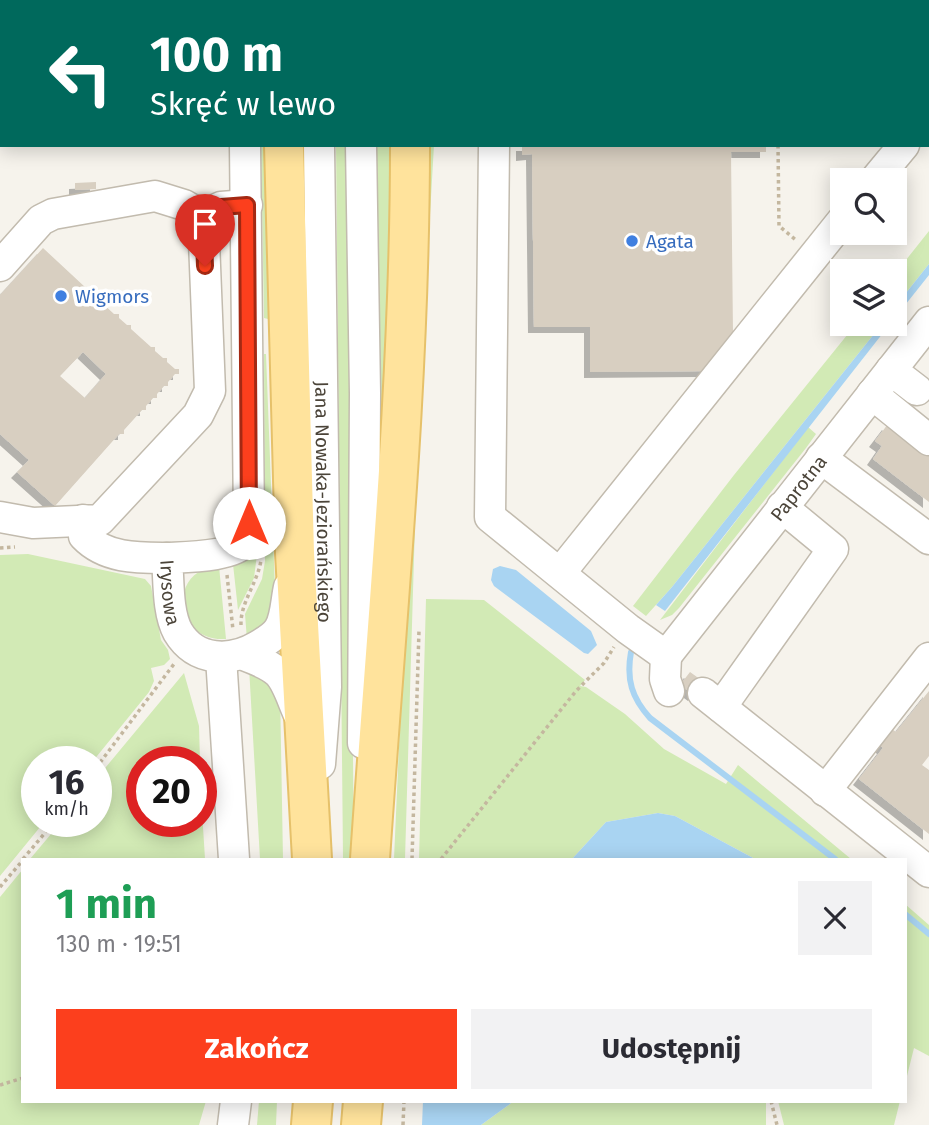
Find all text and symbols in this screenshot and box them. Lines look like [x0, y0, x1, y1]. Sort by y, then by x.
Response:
text: 100 m [150, 25, 283, 84]
icon: left [35, 28, 126, 119]
text: Skręć w lewo [150, 85, 336, 123]
map controls [830, 168, 907, 336]
button: search [830, 168, 907, 245]
pin [175, 194, 235, 266]
icon: arrive [186, 205, 224, 243]
place label: Agata [646, 230, 694, 253]
marker: Agata [624, 233, 640, 249]
button: layers [830, 259, 907, 336]
place label: Wigmors [75, 285, 149, 308]
marker: Wigmors [53, 288, 69, 304]
street label: Jana Nowaka-Jeziorańskiego [311, 381, 337, 623]
street label: Paprotna [765, 450, 832, 526]
position arrow [212, 486, 286, 560]
street label: Irysowa [156, 559, 186, 628]
speed limit sign: 20 [126, 746, 217, 837]
text: 16 [49, 761, 84, 803]
text: km/h [44, 798, 89, 820]
text: 1 min [56, 879, 157, 929]
button: close [798, 881, 872, 955]
text: 130 m · 19:51 [56, 930, 182, 958]
button: Zakończ [56, 1009, 457, 1089]
button: Udostępnij [471, 1009, 872, 1089]

